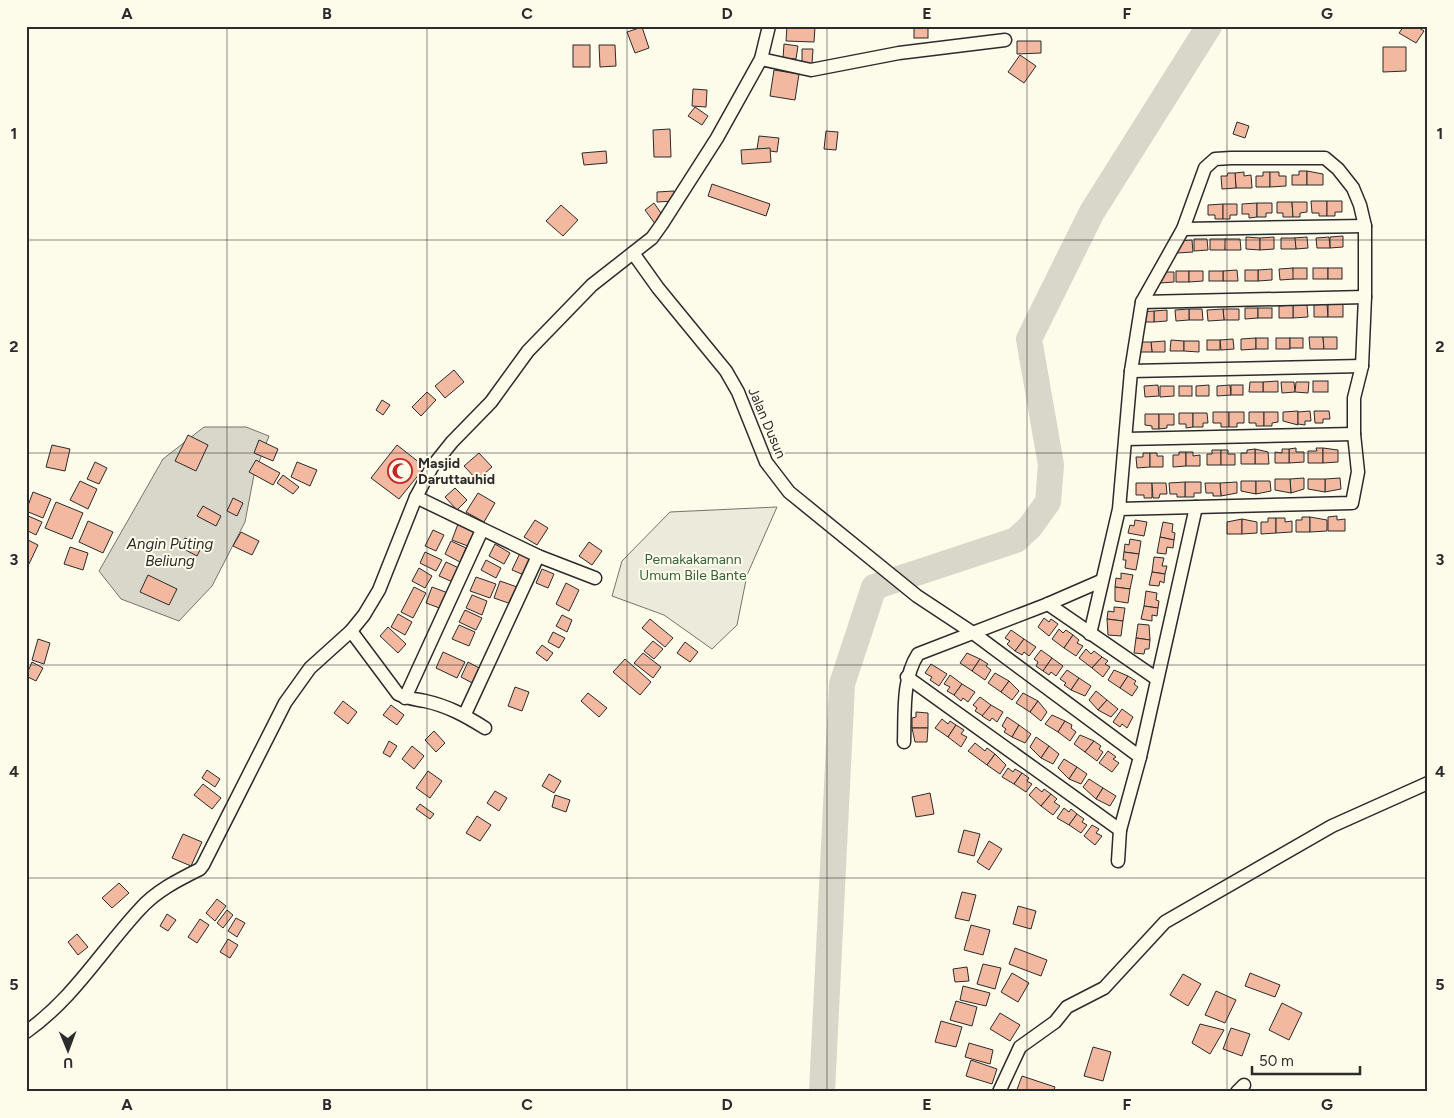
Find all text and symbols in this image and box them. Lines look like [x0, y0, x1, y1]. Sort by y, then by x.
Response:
text: A [121, 4, 133, 23]
text: B [322, 4, 332, 23]
text: C [521, 4, 533, 23]
text: D [721, 4, 733, 23]
text: E [922, 4, 932, 23]
text: F [1123, 4, 1132, 23]
text: G [1321, 4, 1333, 23]
text: 1 [11, 124, 17, 143]
text: 1 [1437, 124, 1443, 143]
text: 2 [9, 337, 19, 356]
text: 2 [1435, 337, 1445, 356]
street label: Jalan Dusun [744, 385, 790, 461]
place label: Masjid Daruttauhid [418, 455, 495, 488]
mosque icon: Masjid Daruttauhid [387, 458, 413, 484]
water label: Angin Puting Beliung [126, 535, 213, 570]
text: 3 [10, 550, 19, 569]
text: 3 [1436, 550, 1445, 569]
park label: Pemakakamann Umum Bile Bante [639, 551, 747, 584]
text: 4 [9, 762, 19, 781]
text: 4 [1435, 762, 1445, 781]
text: 5 [9, 975, 19, 994]
text: 5 [1435, 975, 1445, 994]
north arrow [42, 1026, 92, 1076]
scale bar [1252, 1043, 1359, 1075]
text: 50 m [1259, 1052, 1294, 1070]
text: U [63, 1054, 73, 1071]
text: A [121, 1095, 133, 1114]
text: B [322, 1095, 332, 1114]
text: C [521, 1095, 533, 1114]
text: D [721, 1095, 733, 1114]
text: E [922, 1095, 932, 1114]
text: F [1123, 1095, 1132, 1114]
text: G [1321, 1095, 1333, 1114]

